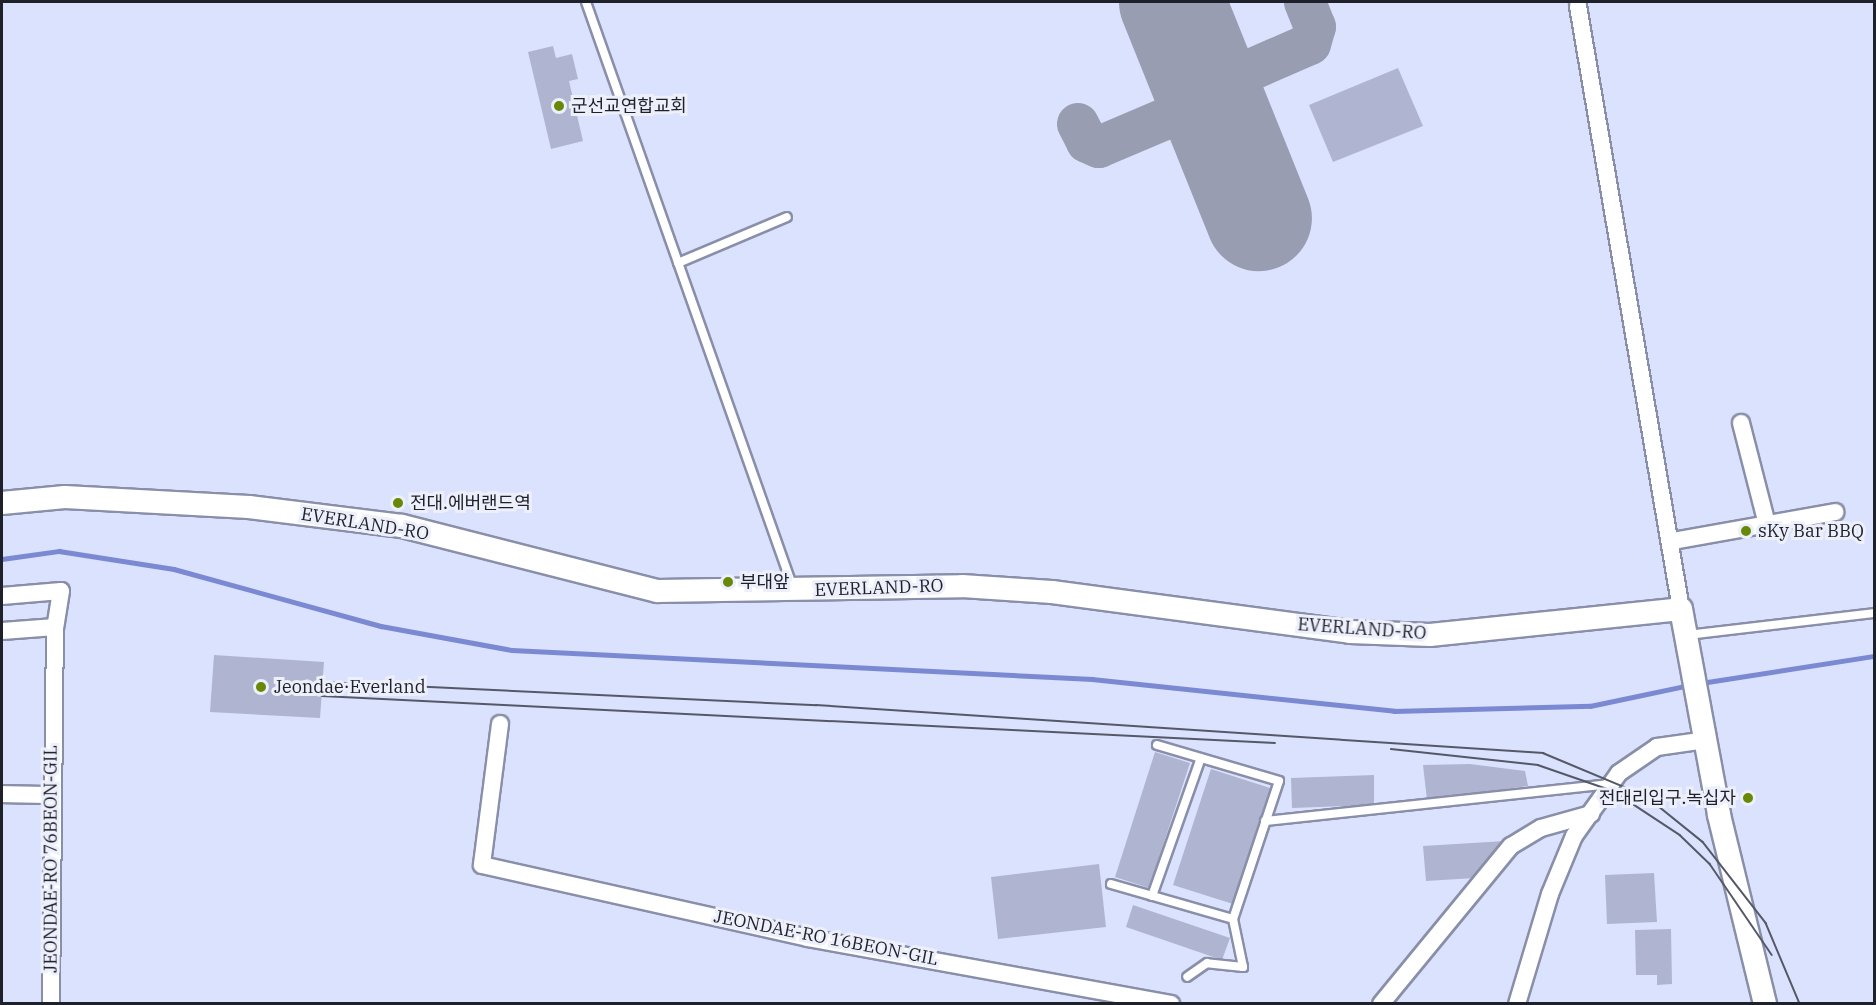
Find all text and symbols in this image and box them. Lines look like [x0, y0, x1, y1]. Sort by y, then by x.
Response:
place label: 군선교연합교회 [571, 95, 687, 117]
marker: 군선교연합교회 [552, 99, 566, 113]
place label: 전대.에버랜드역 [410, 492, 531, 514]
marker: 전대.에버랜드역 [391, 496, 405, 510]
street label: EVERLAND-RO [300, 503, 430, 545]
place label: sKy Bar BBQ [1758, 520, 1864, 542]
marker: sKy Bar BBQ [1739, 524, 1753, 538]
place label: 부대앞 [740, 571, 790, 593]
marker: 부대앞 [721, 575, 735, 589]
street label: EVERLAND-RO [814, 575, 944, 601]
street label: EVERLAND-RO [1297, 614, 1427, 644]
place label: Jeondae·Everland [274, 676, 426, 698]
marker: Jeondae·Everland [252, 678, 270, 696]
street label: JEONDAE-RO 76BEON-GIL [40, 745, 62, 973]
place label: 전대리입구.녹십자 [1599, 787, 1736, 809]
marker: 전대리입구.녹십자 [1741, 791, 1755, 805]
street label: JEONDAE-RO 16BEON-GIL [712, 906, 940, 970]

